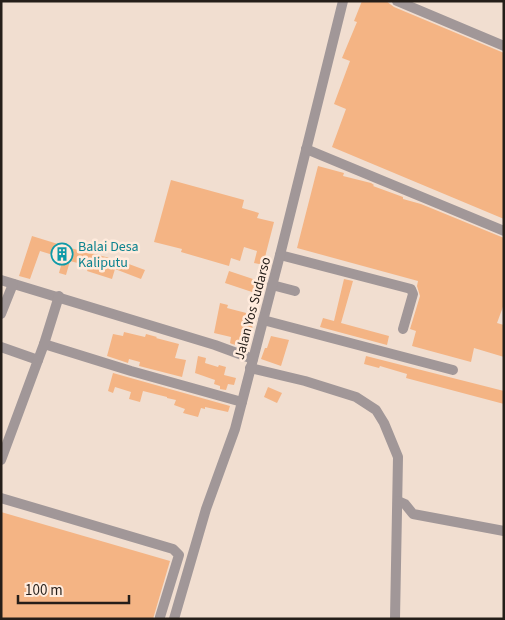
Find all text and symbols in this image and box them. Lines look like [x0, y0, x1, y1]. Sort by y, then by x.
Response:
place label: Balai Desa Kaliputu [78, 237, 139, 273]
building icon: Balai Desa Kaliputu [50, 242, 74, 266]
street label: Jalan Yos Sudarso [230, 255, 276, 362]
scale bar [18, 572, 129, 604]
text: 100 m [25, 580, 63, 601]

